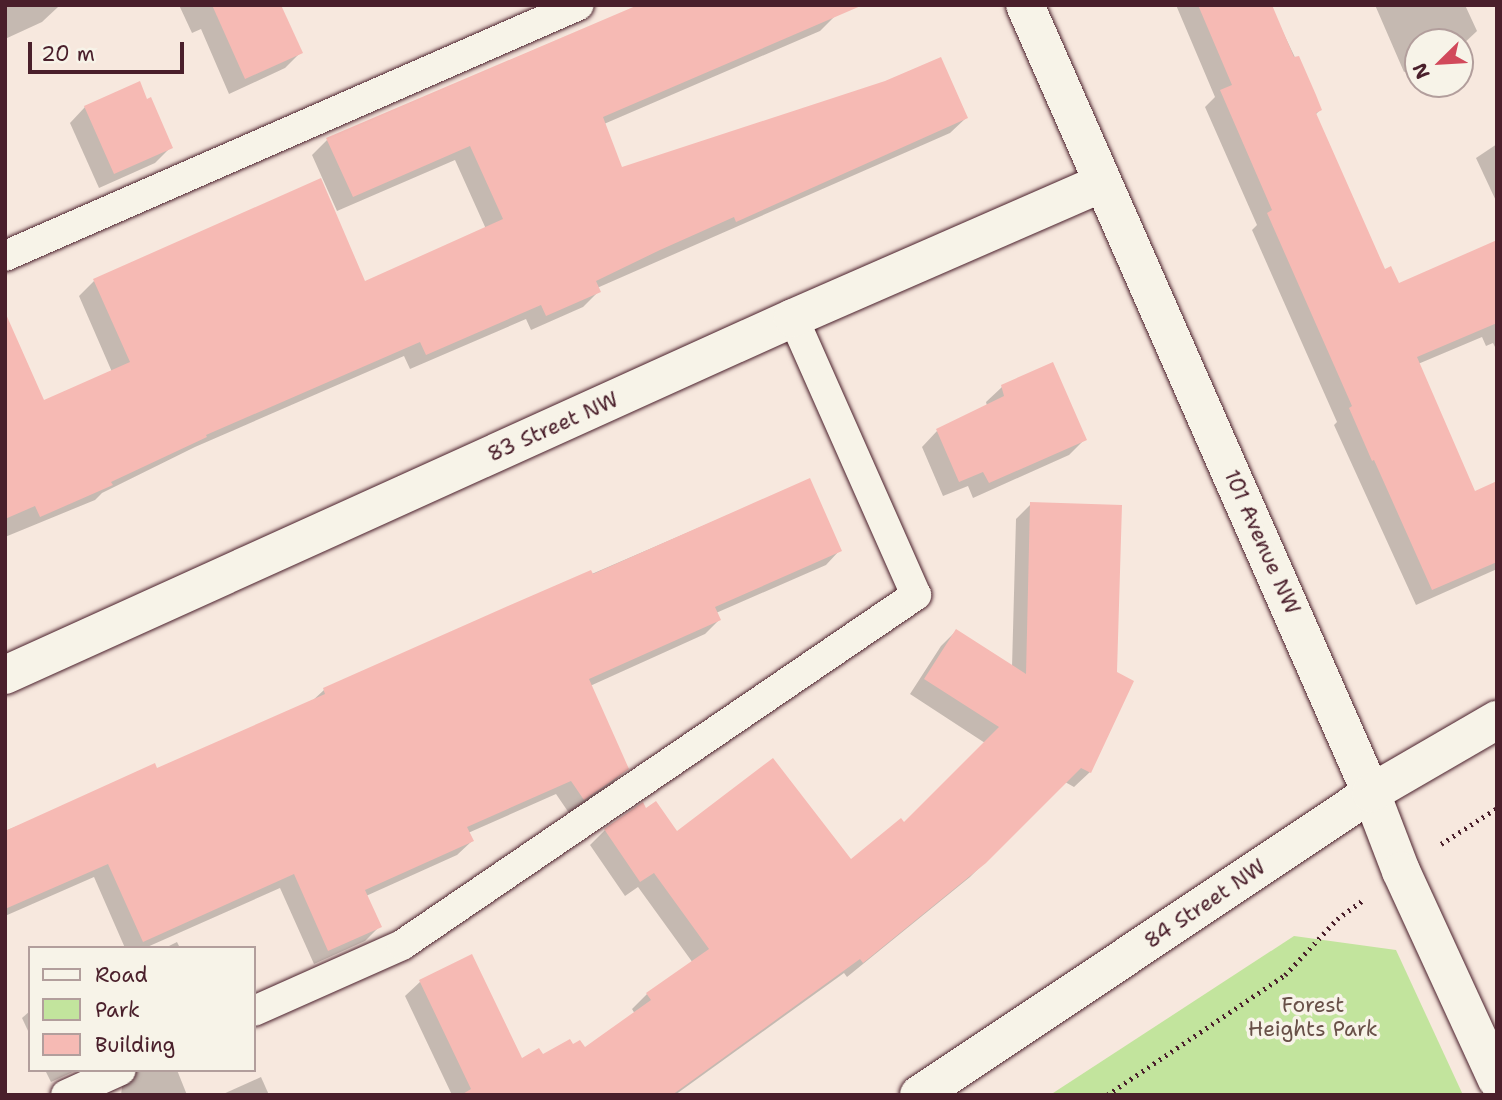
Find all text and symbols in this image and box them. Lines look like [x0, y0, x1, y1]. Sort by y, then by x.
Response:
scale bar [32, 28, 187, 72]
north arrow [1404, 28, 1474, 98]
text: 20 m [41, 40, 95, 68]
text: N [1407, 59, 1436, 83]
street label: 83 Street NW [484, 387, 622, 467]
street label: 101 Avenue NW [1219, 466, 1305, 618]
street label: 84 Street NW [1140, 854, 1270, 954]
legend [28, 946, 256, 1072]
text: Road [95, 961, 148, 989]
park label: Forest Heights Park [1248, 992, 1378, 1042]
text: Park [95, 996, 140, 1024]
text: Building [95, 1031, 175, 1059]

